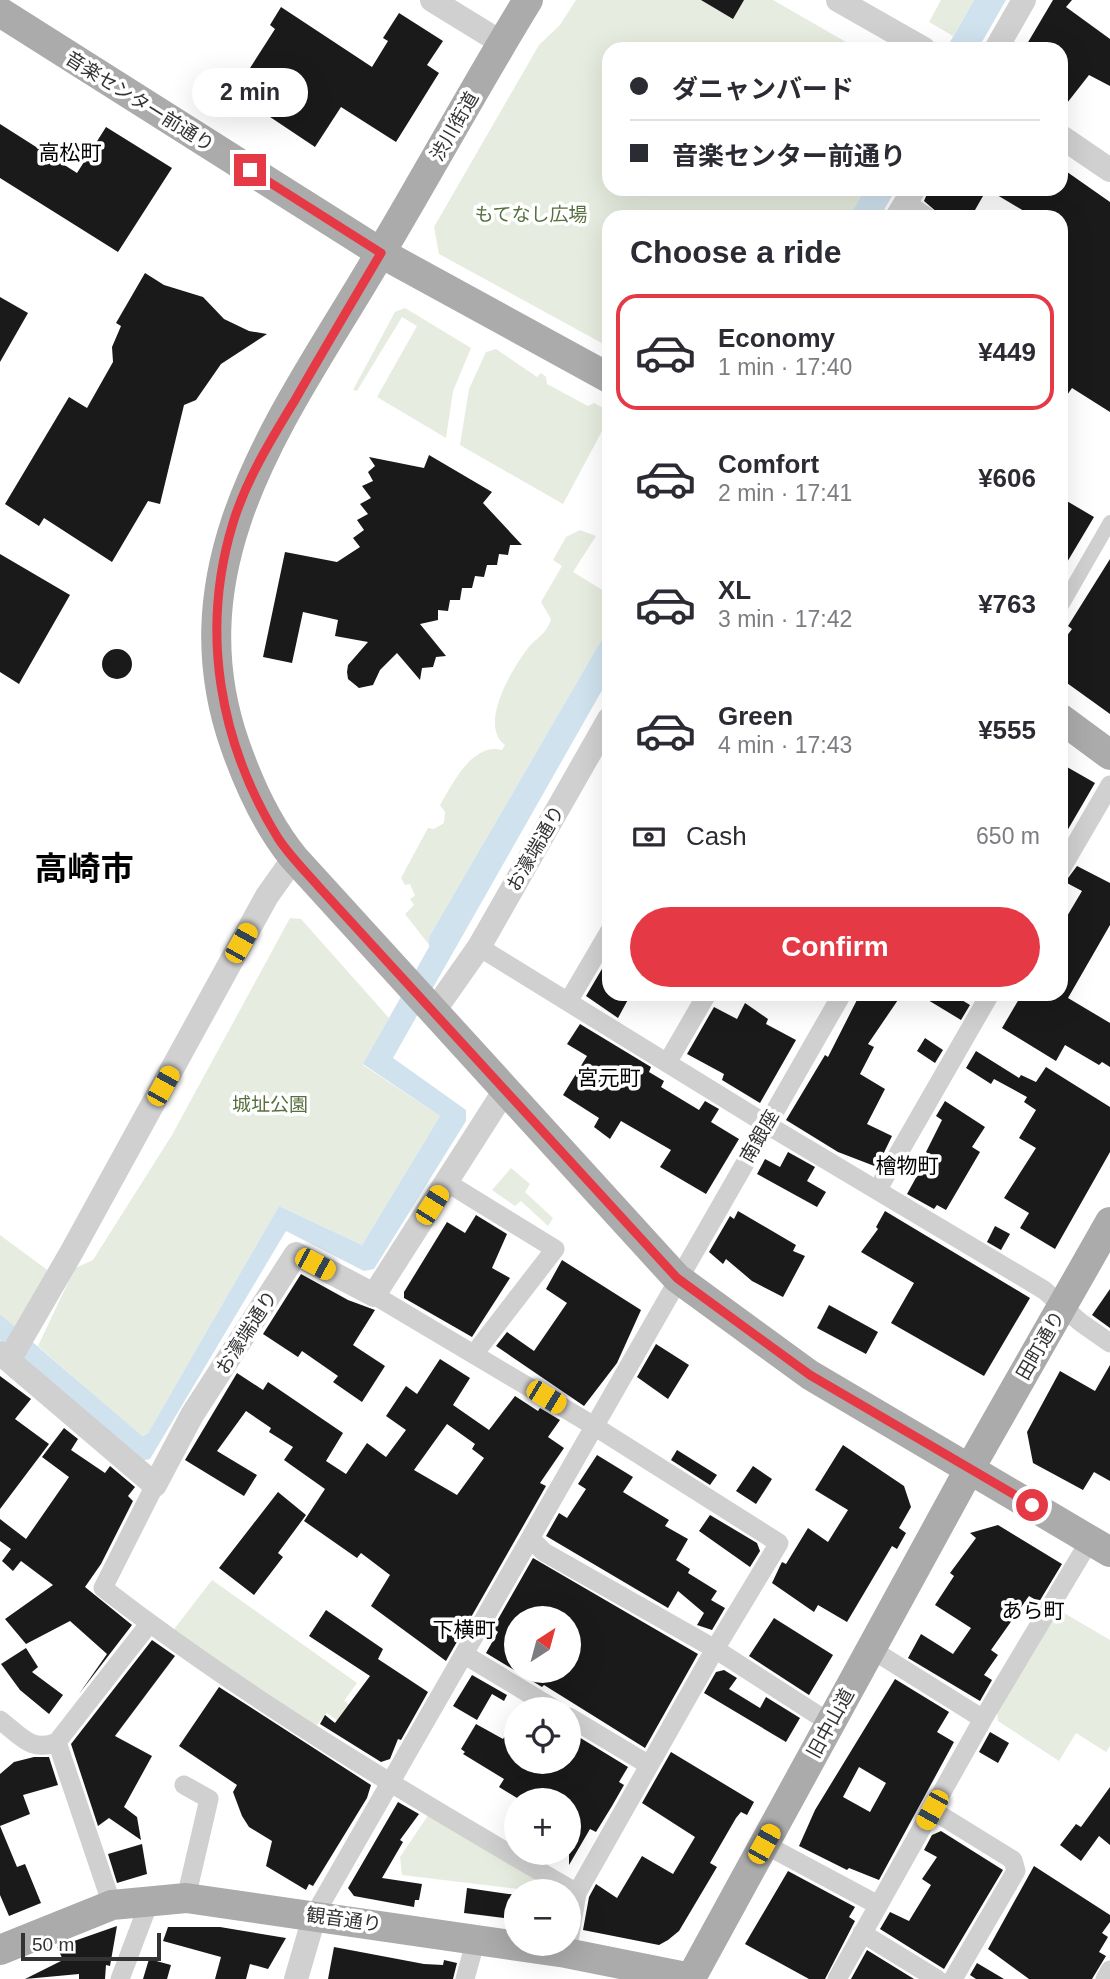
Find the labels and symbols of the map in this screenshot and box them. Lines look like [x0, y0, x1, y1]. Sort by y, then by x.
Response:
street label: 音楽センター前通り [62, 47, 218, 156]
callout: 2 min [192, 68, 308, 118]
street label: 渋川街道 [426, 88, 483, 164]
district label: 高松町 [39, 141, 102, 164]
route end [234, 154, 266, 186]
park label: もてなし広場 [474, 204, 588, 225]
street label: お濠端通り [503, 802, 568, 895]
district label: 高崎市 [35, 850, 134, 887]
car [222, 920, 261, 966]
car [144, 1063, 183, 1109]
district label: 宮元町 [578, 1066, 641, 1089]
park label: 城址公園 [232, 1094, 308, 1115]
street label: 南銀座 [736, 1106, 783, 1166]
district label: 檜物町 [876, 1154, 939, 1177]
car [412, 1182, 453, 1228]
car [292, 1245, 339, 1283]
street label: お濠端通り [212, 1287, 281, 1378]
street label: 田町通り [1012, 1307, 1069, 1383]
car [523, 1377, 570, 1417]
route start [1016, 1489, 1048, 1521]
district label: あら町 [1002, 1599, 1065, 1622]
north arrow [504, 1606, 581, 1684]
district label: 下横町 [433, 1618, 496, 1641]
street label: 旧中山道 [803, 1685, 858, 1762]
car [913, 1787, 952, 1833]
car [745, 1821, 784, 1867]
street label: 観音通り [305, 1904, 383, 1935]
scale bar [21, 1930, 161, 1962]

